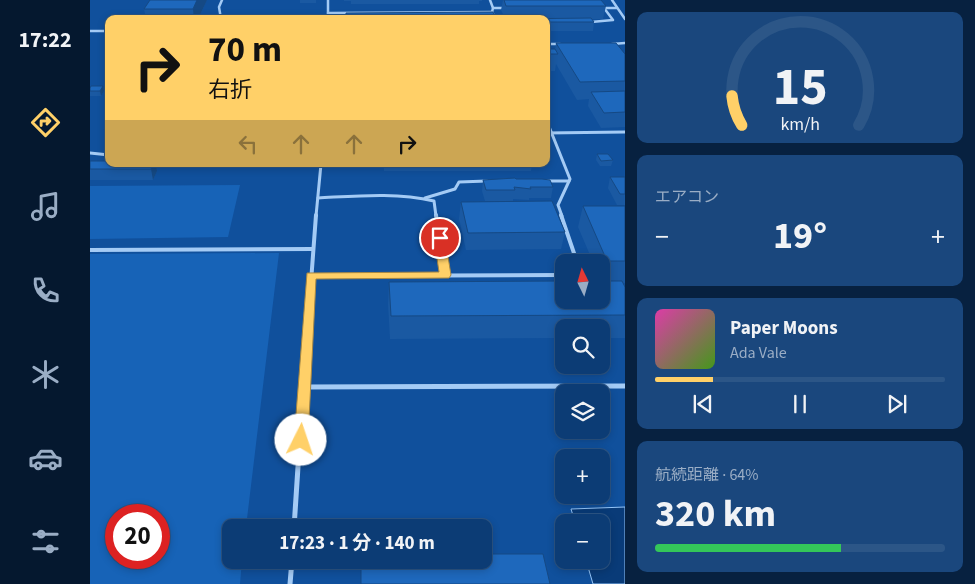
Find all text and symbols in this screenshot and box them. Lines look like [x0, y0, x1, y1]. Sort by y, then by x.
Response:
text: 17:22 [18, 24, 72, 56]
text: 70 m [208, 25, 282, 75]
icon: right [125, 35, 190, 100]
text: 15 [773, 51, 827, 125]
text: 右折 [208, 74, 252, 106]
icon: directions [28, 105, 63, 140]
text: km/h [780, 112, 820, 137]
icon: left [234, 130, 262, 158]
icon: ahead [287, 130, 315, 158]
icon: ahead [340, 130, 368, 158]
icon: right [393, 130, 421, 158]
text: エアコン [655, 186, 719, 208]
icon: music [28, 189, 63, 224]
text: 19° [773, 209, 827, 263]
pin [419, 217, 461, 259]
text: − [655, 217, 669, 257]
text: + [931, 217, 945, 257]
icon: arrive [426, 224, 454, 252]
north arrow [555, 254, 610, 309]
map controls [555, 254, 610, 569]
icon: phone [28, 273, 63, 308]
text: Paper Moons [730, 315, 838, 342]
button: search [555, 319, 610, 374]
text: Ada Vale [730, 342, 787, 364]
icon: climate [28, 357, 63, 392]
button: layers [555, 384, 610, 439]
icon: previous [689, 390, 717, 418]
icon: pause [786, 390, 814, 418]
icon: next [883, 390, 911, 418]
position arrow [274, 413, 326, 465]
icon: car [28, 441, 63, 476]
button: + [555, 449, 610, 504]
text: 航続距離 · 64% [655, 464, 758, 486]
text: 320 km [655, 487, 776, 541]
speed limit sign: 20 [105, 504, 170, 569]
button: − [555, 514, 610, 569]
icon: filters [28, 524, 63, 559]
text: 17:23 · 1 分 · 140 m [279, 530, 435, 557]

